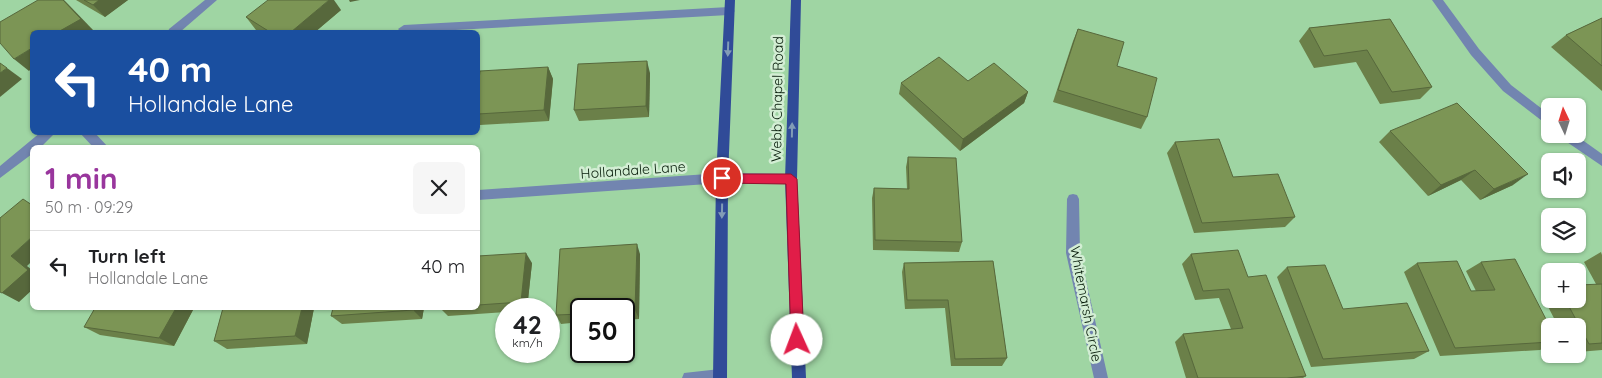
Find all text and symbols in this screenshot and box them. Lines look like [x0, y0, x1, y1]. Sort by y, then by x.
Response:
street label: Webb Chapel Road [767, 36, 787, 162]
one-way arrow [723, 41, 731, 57]
text: 40 m [128, 47, 212, 91]
icon: left [45, 50, 110, 115]
text: Hollandale Lane [128, 90, 293, 118]
north arrow [1541, 98, 1586, 142]
map controls [1541, 98, 1586, 363]
one-way arrow [788, 122, 796, 138]
button: sound [1541, 153, 1586, 198]
street label: Hollandale Lane [580, 157, 686, 183]
pin [701, 157, 743, 199]
text: 1 min [45, 159, 118, 197]
button: close [413, 162, 465, 214]
icon: arrive [708, 164, 736, 192]
text: 50 m · 09:29 [45, 197, 133, 217]
one-way arrow [718, 203, 726, 219]
button: layers [1541, 208, 1586, 253]
text: Turn left [88, 244, 166, 268]
street label: Whitemarsh Circle [1066, 245, 1106, 363]
icon: left [45, 252, 73, 280]
text: 40 m [421, 254, 465, 278]
button: + [1541, 263, 1586, 308]
text: Hollandale Lane [88, 268, 208, 288]
speed limit sign: 50 [570, 298, 635, 363]
text: 42 [513, 309, 542, 340]
position arrow [770, 313, 822, 365]
button: − [1541, 318, 1586, 363]
text: km/h [512, 335, 543, 350]

